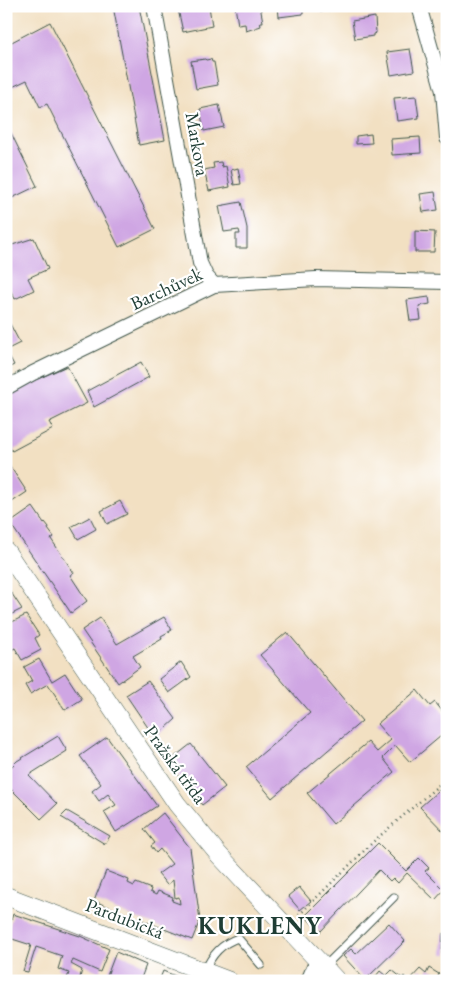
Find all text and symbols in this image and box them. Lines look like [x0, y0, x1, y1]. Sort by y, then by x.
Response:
street label: Markova [180, 110, 215, 178]
street label: Barchůvek [126, 260, 207, 316]
street label: Pražská třída [139, 720, 213, 809]
street label: Pardubická [82, 892, 168, 945]
district label: KUKLENY [198, 910, 323, 941]

